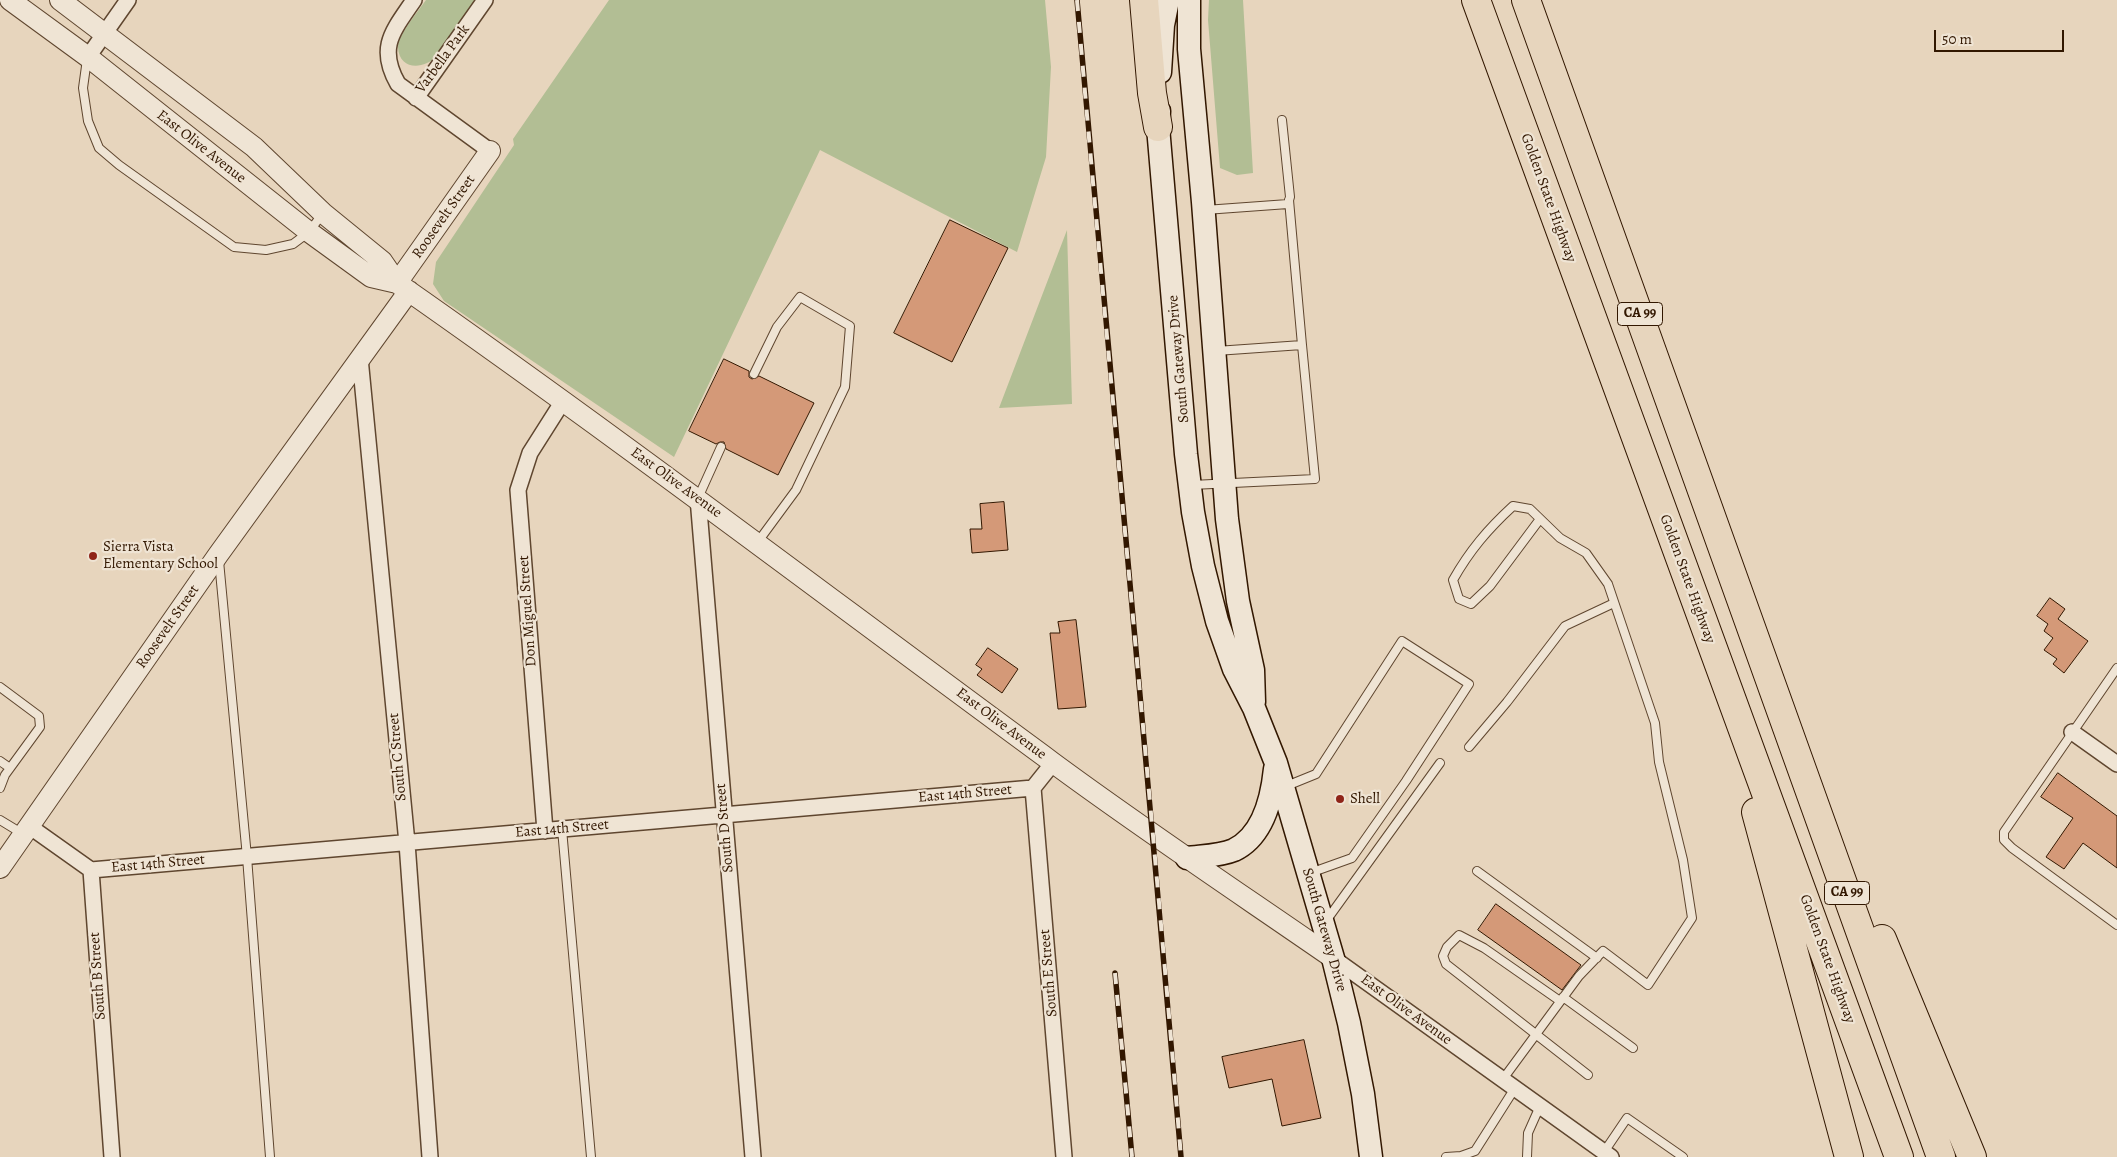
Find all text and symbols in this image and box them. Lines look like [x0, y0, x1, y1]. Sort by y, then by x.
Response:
scale bar [1937, 20, 2067, 52]
street label: Varbella Park [412, 21, 474, 97]
text: 50 m [1942, 29, 1972, 49]
street label: East Olive Avenue [153, 106, 249, 188]
street label: Golden State Highway [1516, 131, 1580, 265]
street label: Roosevelt Street [409, 172, 479, 262]
street label: South Gateway Drive [1164, 294, 1194, 424]
road number: CA 99 [1618, 302, 1662, 326]
street label: East Olive Avenue [627, 444, 725, 522]
street label: Golden State Highway [1655, 512, 1719, 646]
place label: Sierra Vista Elementary School [103, 538, 218, 573]
marker: Sierra Vista Elementary School [87, 550, 99, 562]
street label: Don Miguel Street [515, 555, 541, 667]
street label: Roosevelt Street [133, 582, 203, 672]
street label: East Olive Avenue [952, 684, 1050, 764]
street label: South C Street [385, 712, 411, 802]
street label: East 14th Street [917, 781, 1013, 807]
street label: South D Street [712, 783, 738, 873]
place label: Shell [1350, 790, 1380, 808]
marker: Shell [1334, 793, 1346, 805]
street label: East 14th Street [514, 816, 610, 842]
street label: East 14th Street [110, 851, 206, 877]
street label: South Gateway Drive [1298, 866, 1350, 994]
road number: CA 99 [1824, 881, 1870, 904]
street label: Golden State Highway [1795, 892, 1859, 1026]
street label: South E Street [1036, 928, 1062, 1018]
street label: South B Street [86, 931, 110, 1021]
street label: East Olive Avenue [1357, 971, 1455, 1049]

